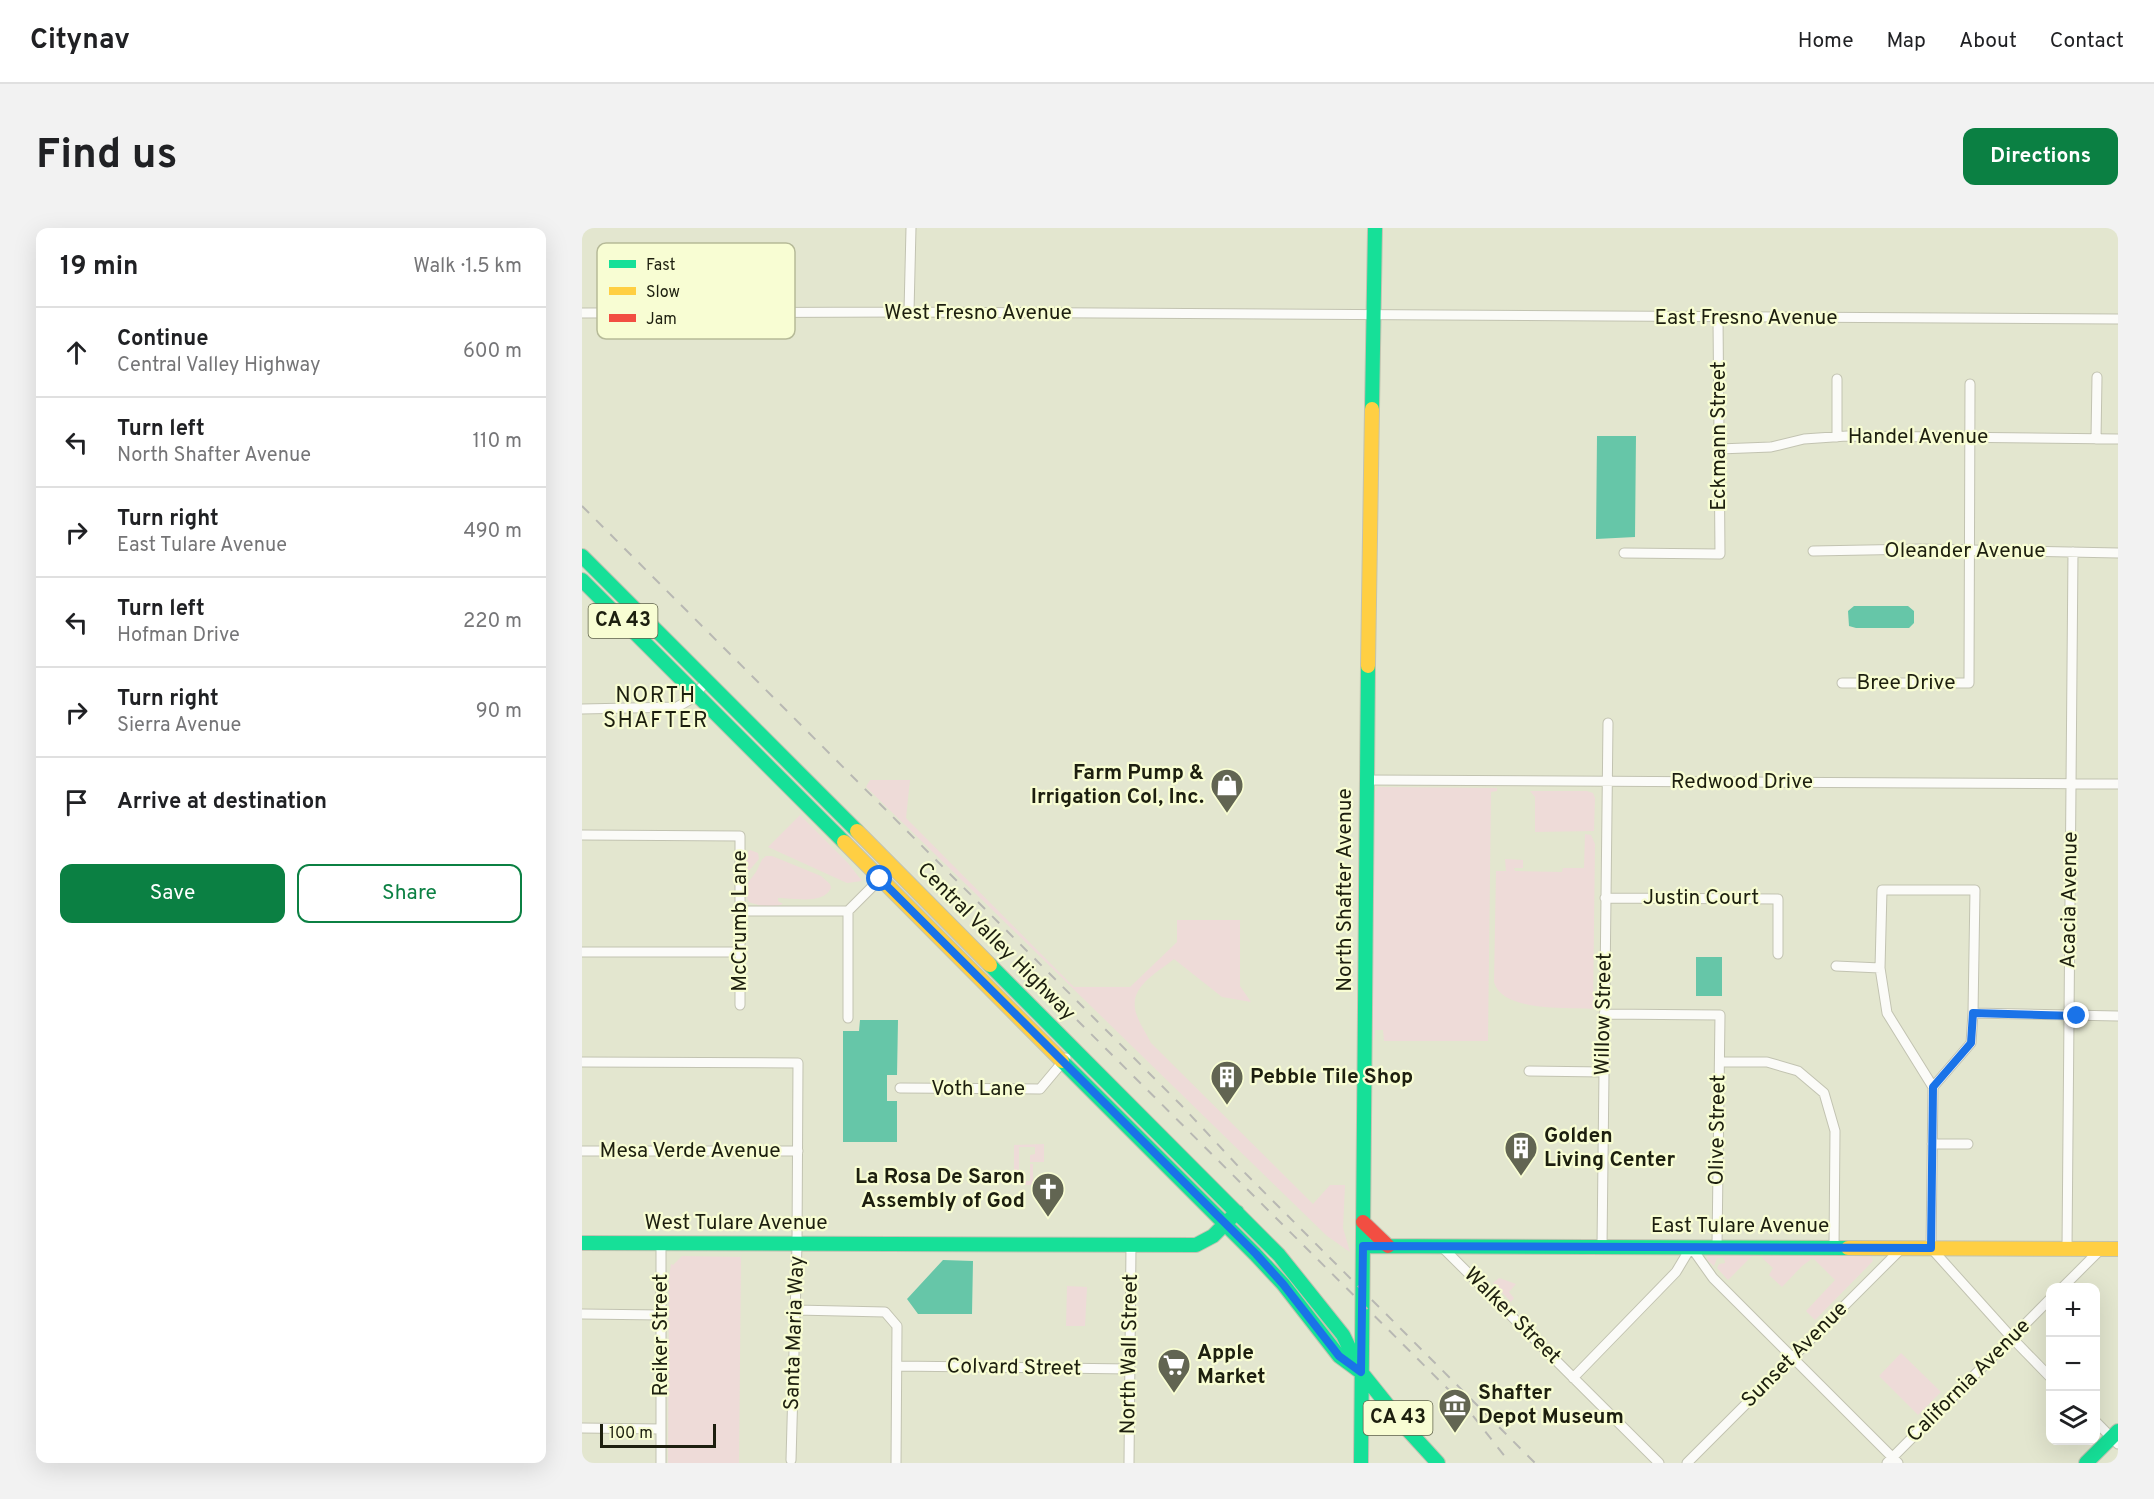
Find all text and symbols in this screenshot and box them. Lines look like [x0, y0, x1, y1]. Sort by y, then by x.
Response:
text: Citynav [30, 23, 130, 59]
text: Home [1798, 28, 1854, 55]
text: Map [1887, 28, 1926, 55]
text: About [1959, 28, 2017, 55]
text: Contact [2050, 28, 2124, 55]
button: Directions [1963, 128, 2118, 185]
text: Find us [36, 130, 177, 183]
legend [597, 243, 795, 339]
text: 19 min [60, 251, 138, 284]
text: Walk · 1.5 km [413, 254, 522, 280]
text: Fast [646, 256, 676, 276]
text: Slow [646, 283, 680, 303]
street label: West Fresno Avenue [884, 300, 1072, 327]
street label: East Fresno Avenue [1655, 305, 1838, 332]
text: Jam [646, 310, 677, 330]
text: Continue [117, 326, 208, 353]
icon: ahead [60, 336, 93, 369]
text: 600 m [463, 339, 522, 365]
text: Central Valley Highway [117, 353, 321, 379]
street label: Eckmann Street [1706, 361, 1733, 511]
text: Turn left [117, 416, 205, 443]
street label: Handel Avenue [1848, 424, 1988, 451]
icon: left [60, 426, 93, 459]
text: 110 m [473, 429, 522, 455]
text: North Shafter Avenue [117, 443, 311, 469]
text: Turn right [117, 506, 219, 533]
icon: right [60, 516, 93, 549]
text: 490 m [464, 519, 522, 545]
text: East Tulare Avenue [117, 533, 287, 559]
street label: Oleander Avenue [1884, 538, 2046, 565]
text: Turn left [117, 596, 205, 623]
road number: CA 43 [588, 604, 658, 638]
icon: left [60, 606, 93, 639]
text: 220 m [463, 609, 522, 635]
text: Hofman Drive [117, 623, 240, 649]
street label: Bree Drive [1856, 670, 1956, 697]
district label: NORTH SHAFTER [603, 683, 709, 735]
text: Turn right [117, 686, 219, 713]
icon: right [60, 696, 93, 729]
text: 90 m [476, 699, 522, 725]
text: Sierra Avenue [117, 713, 241, 739]
place label: Farm Pump & Irrigation Col, Inc. [1031, 760, 1204, 811]
shop icon: Farm Pump & Irrigation Col, Inc. [1209, 767, 1245, 814]
street label: Redwood Drive [1671, 769, 1813, 796]
icon: arrive [60, 786, 93, 819]
street label: North Shafter Avenue [1332, 788, 1359, 992]
text: Arrive at destination [117, 789, 327, 816]
street label: Acacia Avenue [2055, 831, 2085, 969]
street label: McCrumb Lane [727, 850, 754, 992]
street label: Central Valley Highway [911, 857, 1081, 1027]
button: Save [60, 864, 285, 923]
button: Share [297, 864, 522, 923]
route start [866, 865, 892, 891]
street label: Justin Court [1643, 885, 1759, 912]
street label: Willow Street [1589, 952, 1619, 1076]
route end [2063, 1002, 2089, 1028]
building icon: Pebble Tile Shop [1209, 1059, 1245, 1106]
place label: Pebble Tile Shop [1250, 1064, 1413, 1091]
street label: Olive Street [1704, 1074, 1732, 1186]
street label: Voth Lane [931, 1076, 1025, 1103]
place label: Golden Living Center [1544, 1123, 1676, 1174]
building icon: Golden Living Center [1503, 1130, 1539, 1177]
street label: Mesa Verde Avenue [599, 1138, 781, 1165]
place label: La Rosa De Saron Assembly of God [855, 1164, 1025, 1215]
church icon: La Rosa De Saron Assembly of God [1030, 1171, 1066, 1218]
street label: West Tulare Avenue [644, 1210, 828, 1237]
street label: East Tulare Avenue [1651, 1213, 1829, 1240]
street label: Santa Maria Way [779, 1255, 811, 1411]
street label: Walker Street [1458, 1262, 1566, 1370]
street label: Reiker Street [648, 1273, 675, 1397]
street label: North Wall Street [1115, 1273, 1145, 1435]
map controls [2046, 1283, 2100, 1445]
button: + [2046, 1283, 2100, 1337]
street label: Sunset Avenue [1736, 1296, 1854, 1414]
street label: California Avenue [1901, 1313, 2037, 1449]
button: − [2046, 1337, 2100, 1391]
place label: Apple Market [1197, 1340, 1266, 1391]
supermarket icon: Apple Market [1156, 1347, 1192, 1394]
street label: Colvard Street [946, 1353, 1082, 1383]
place label: Shafter Depot Museum [1478, 1380, 1624, 1431]
museum icon: Shafter Depot Museum [1437, 1387, 1473, 1434]
button: layers [2046, 1391, 2100, 1445]
road number: CA 43 [1364, 1401, 1432, 1435]
scale bar [600, 1421, 716, 1448]
text: 100 m [609, 1424, 653, 1444]

